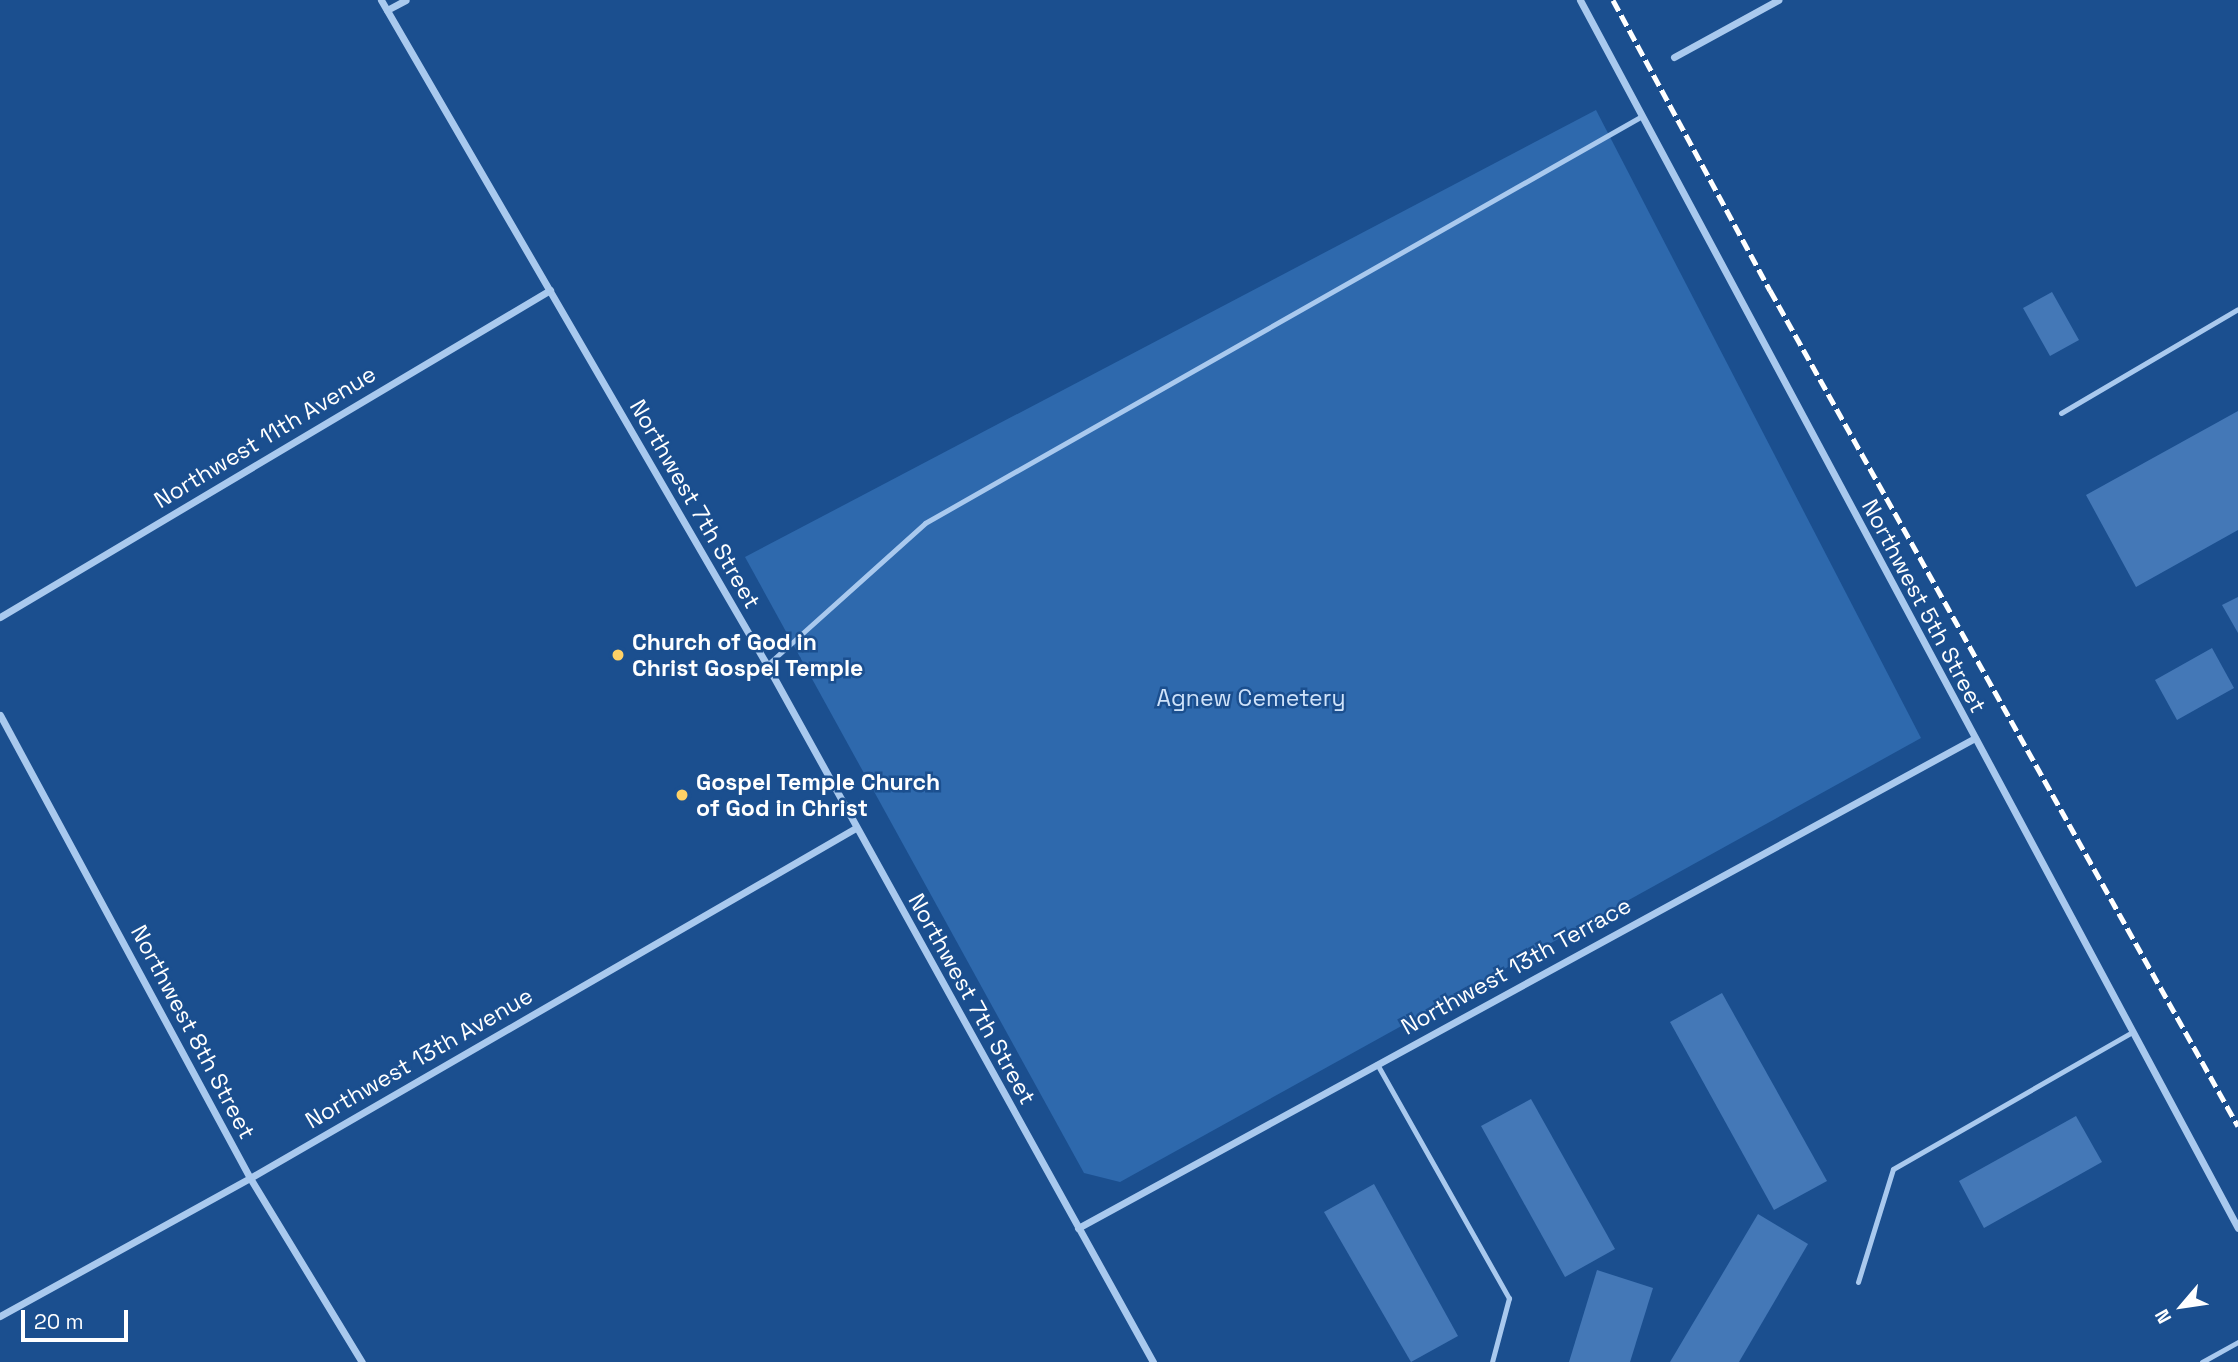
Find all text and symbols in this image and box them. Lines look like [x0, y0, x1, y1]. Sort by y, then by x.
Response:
street label: Northwest 11th Avenue [149, 360, 381, 514]
street label: Northwest 7th Street [624, 395, 766, 613]
street label: Northwest 5th Street [1856, 495, 1992, 717]
place label: Church of God in Christ Gospel Temple [632, 628, 864, 682]
marker: Church of God in Christ Gospel Temple [610, 647, 626, 663]
park label: Agnew Cemetery [1157, 684, 1345, 712]
place label: Gospel Temple Church of God in Christ [696, 768, 941, 822]
marker: Gospel Temple Church of God in Christ [674, 787, 690, 803]
street label: Northwest 7th Street [903, 889, 1041, 1109]
street label: Northwest 13th Terrace [1396, 891, 1636, 1041]
street label: Northwest 8th Street [125, 920, 261, 1144]
street label: Northwest 13th Avenue [300, 981, 538, 1135]
north arrow [2147, 1271, 2217, 1341]
scale bar [24, 1296, 131, 1340]
text: N [2149, 1305, 2177, 1328]
text: 20 m [34, 1308, 84, 1335]

